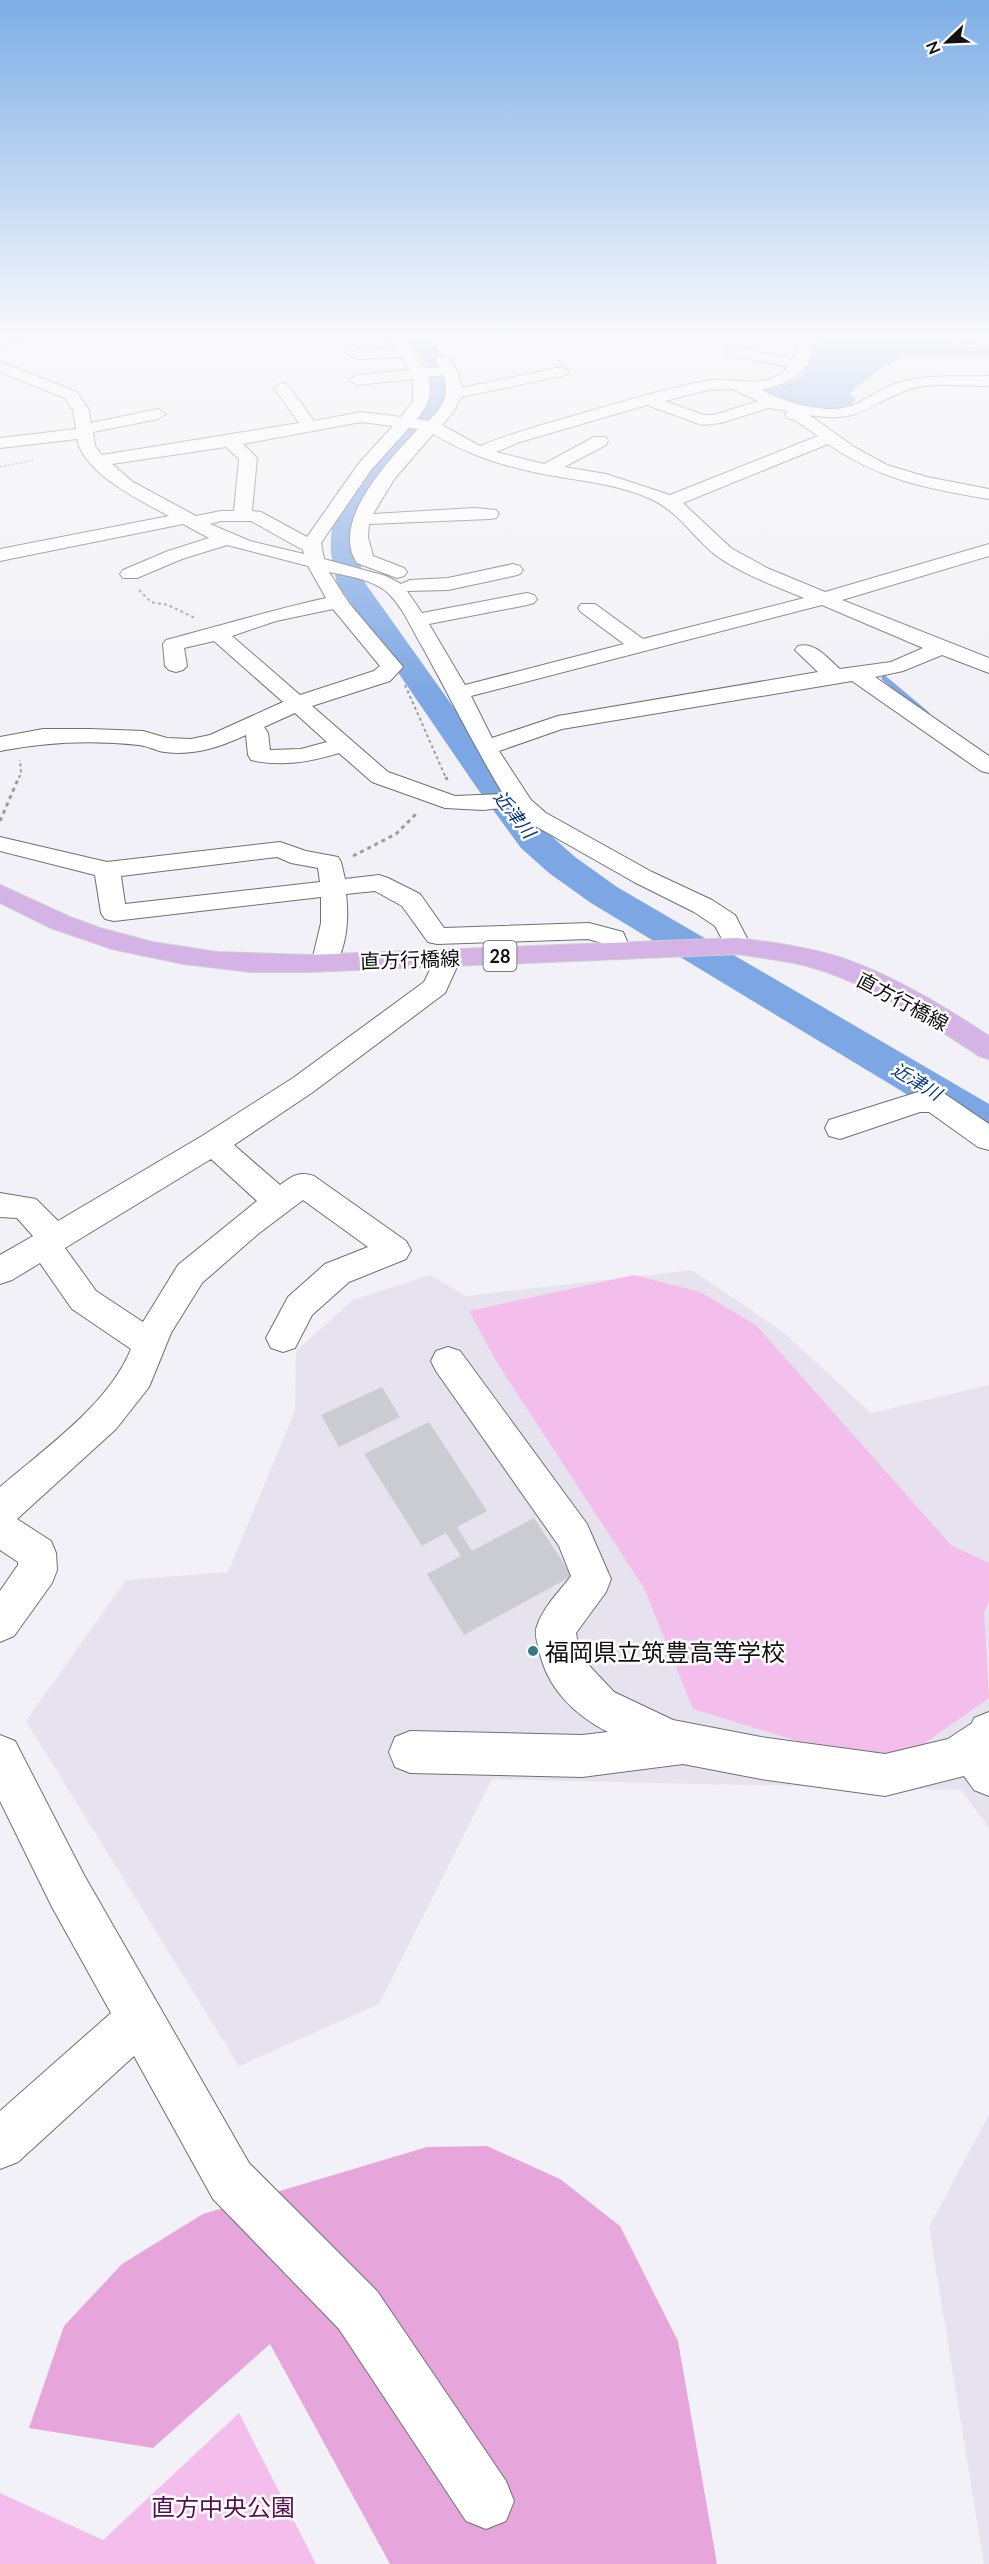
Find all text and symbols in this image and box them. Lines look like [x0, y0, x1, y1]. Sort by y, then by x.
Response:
north arrow [917, 12, 977, 72]
text: N [922, 39, 944, 57]
water label: 近津川 [490, 786, 542, 844]
road number: 28 [484, 941, 516, 971]
street label: 直方行橋線 [360, 945, 460, 973]
street label: 直方行橋線 [853, 967, 953, 1035]
water label: 近津川 [888, 1058, 948, 1105]
place label: 福岡県立筑豊高等学校 [545, 1637, 785, 1666]
marker: 福岡県立筑豊高等学校 [526, 1644, 540, 1658]
park label: 直方中央公園 [151, 2492, 295, 2521]

